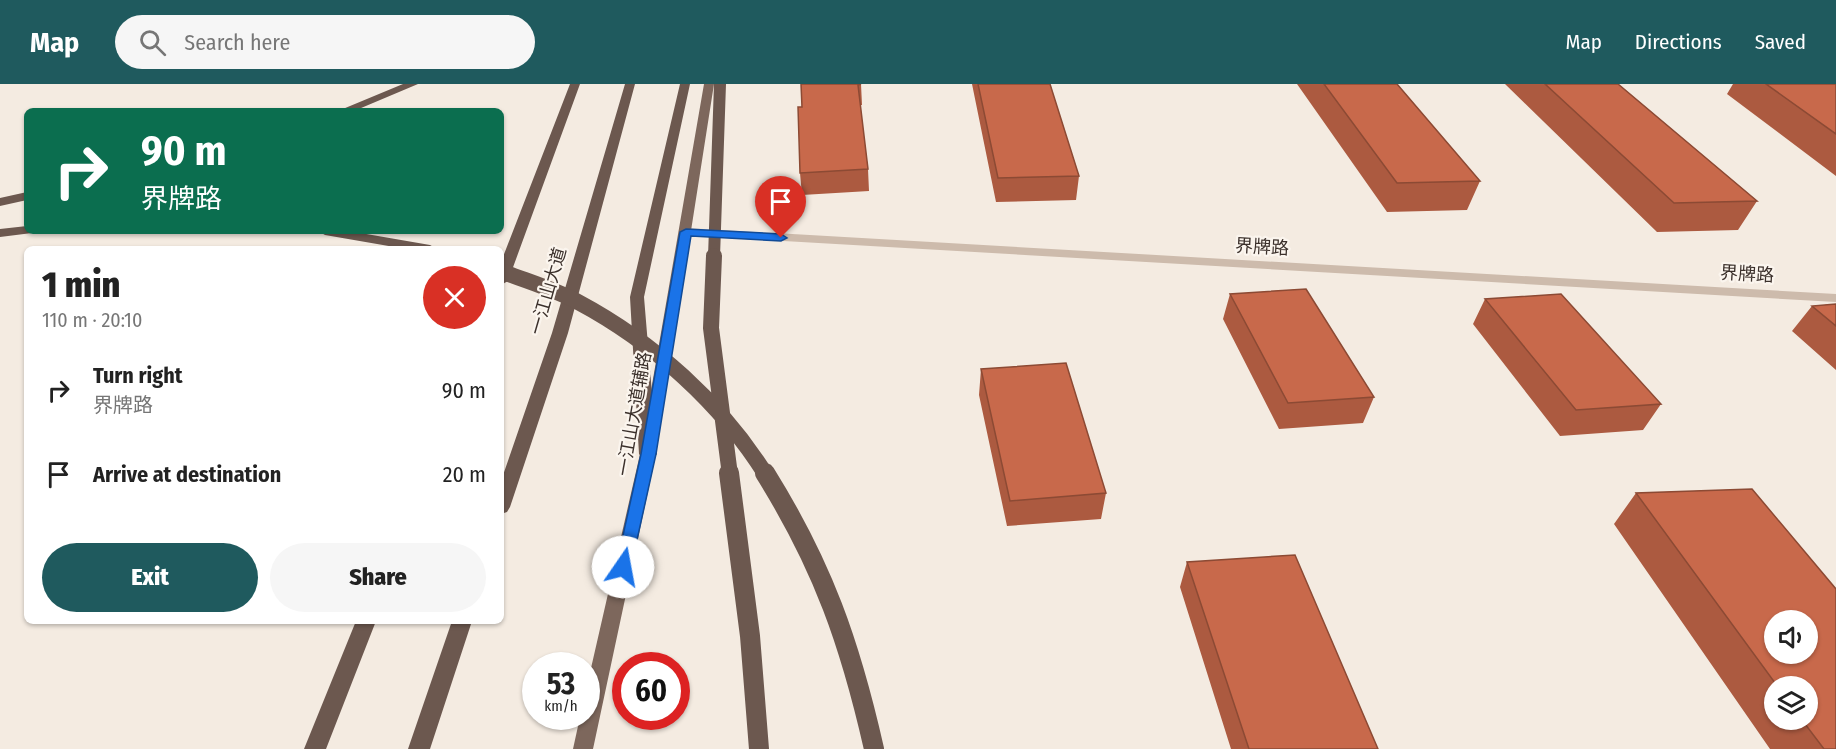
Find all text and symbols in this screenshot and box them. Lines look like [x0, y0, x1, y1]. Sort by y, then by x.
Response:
search box [115, 15, 535, 69]
text: Map [30, 26, 79, 59]
icon: search [136, 26, 169, 59]
text: Search here [184, 29, 290, 56]
text: Map [1565, 29, 1602, 55]
text: Directions [1635, 29, 1722, 55]
text: Saved [1755, 29, 1806, 55]
text: 90 m [141, 126, 226, 176]
icon: right [42, 132, 120, 210]
pin [755, 176, 806, 238]
text: 界牌路 [141, 183, 222, 215]
icon: arrive [764, 185, 797, 218]
street label: 界牌路 [1234, 235, 1290, 259]
street label: 一江山大道 [525, 245, 571, 337]
street label: 界牌路 [1719, 262, 1775, 286]
text: 1 min [42, 263, 120, 307]
button: close [423, 266, 486, 329]
text: 110 m · 20:10 [42, 308, 142, 332]
street label: 一江山大道辅路 [612, 350, 656, 478]
text: Turn right [93, 362, 182, 389]
icon: right [42, 374, 75, 407]
text: 90 m [442, 377, 486, 404]
text: 界牌路 [93, 393, 153, 417]
icon: arrive [42, 458, 75, 491]
text: Arrive at destination [93, 461, 281, 488]
text: 20 m [443, 461, 486, 488]
position arrow [591, 535, 655, 599]
button: Exit [42, 543, 258, 612]
button: Share [270, 543, 486, 612]
map controls [1764, 610, 1818, 730]
button: sound [1764, 610, 1818, 664]
speed limit sign: 60 [612, 652, 690, 730]
text: 53 [547, 666, 575, 702]
button: layers [1764, 676, 1818, 730]
text: km/h [544, 697, 578, 715]

